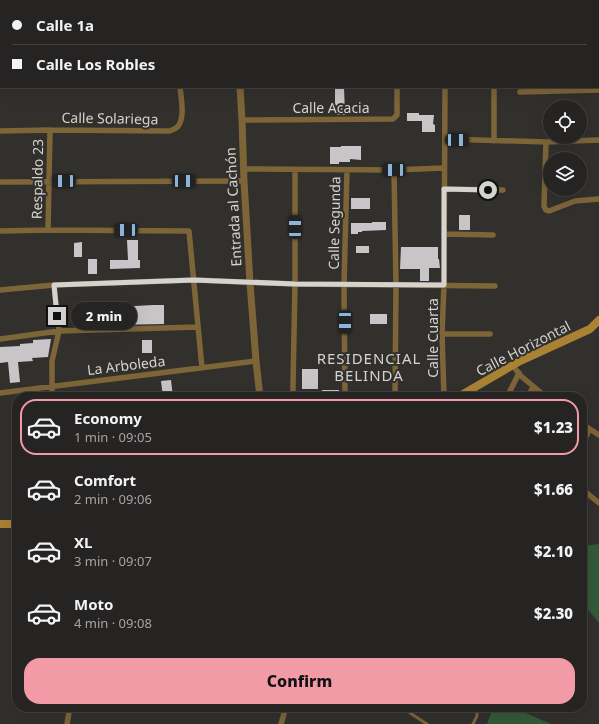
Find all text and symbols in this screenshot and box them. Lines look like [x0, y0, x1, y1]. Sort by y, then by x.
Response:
text: Calle 1a [36, 15, 94, 35]
text: Calle Los Robles [36, 54, 155, 74]
street label: Calle Acacia [292, 98, 370, 117]
map controls [543, 100, 587, 196]
button: locate [543, 100, 587, 144]
street label: Calle Solariega [61, 108, 159, 128]
car [445, 134, 469, 146]
street label: Respaldo 23 [27, 139, 47, 219]
street label: Entrada al Cachón [220, 147, 246, 267]
button: layers [543, 152, 587, 196]
car [382, 164, 406, 176]
car [52, 175, 76, 187]
car [172, 175, 196, 187]
street label: Calle Segunda [324, 176, 344, 270]
route start [479, 181, 497, 199]
car [289, 215, 301, 239]
car [114, 224, 138, 236]
street label: Calle Cuarta [423, 298, 442, 378]
callout: 2 min [71, 302, 137, 330]
route end [48, 307, 66, 325]
text: 2 min [86, 307, 122, 325]
car [339, 310, 351, 334]
street label: Calle Horizontal [472, 316, 574, 380]
district label: RESIDENCIAL BELINDA [317, 348, 421, 385]
street label: La Arboleda [86, 351, 166, 379]
text: Economy [74, 408, 142, 428]
icon: car [26, 409, 62, 445]
text: $1.23 [534, 417, 573, 437]
text: 1 min · 09:05 [74, 428, 152, 446]
text: Comfort [74, 470, 136, 490]
icon: car [26, 471, 62, 507]
text: $1.66 [534, 479, 573, 499]
text: 2 min · 09:06 [74, 490, 152, 508]
text: XL [74, 532, 92, 552]
icon: car [26, 533, 62, 569]
text: $2.10 [534, 541, 573, 561]
text: 3 min · 09:07 [74, 552, 152, 570]
text: Moto [74, 594, 113, 614]
icon: car [26, 595, 62, 631]
text: $2.30 [534, 603, 573, 623]
text: 4 min · 09:08 [74, 614, 152, 632]
button: Confirm [24, 658, 575, 704]

